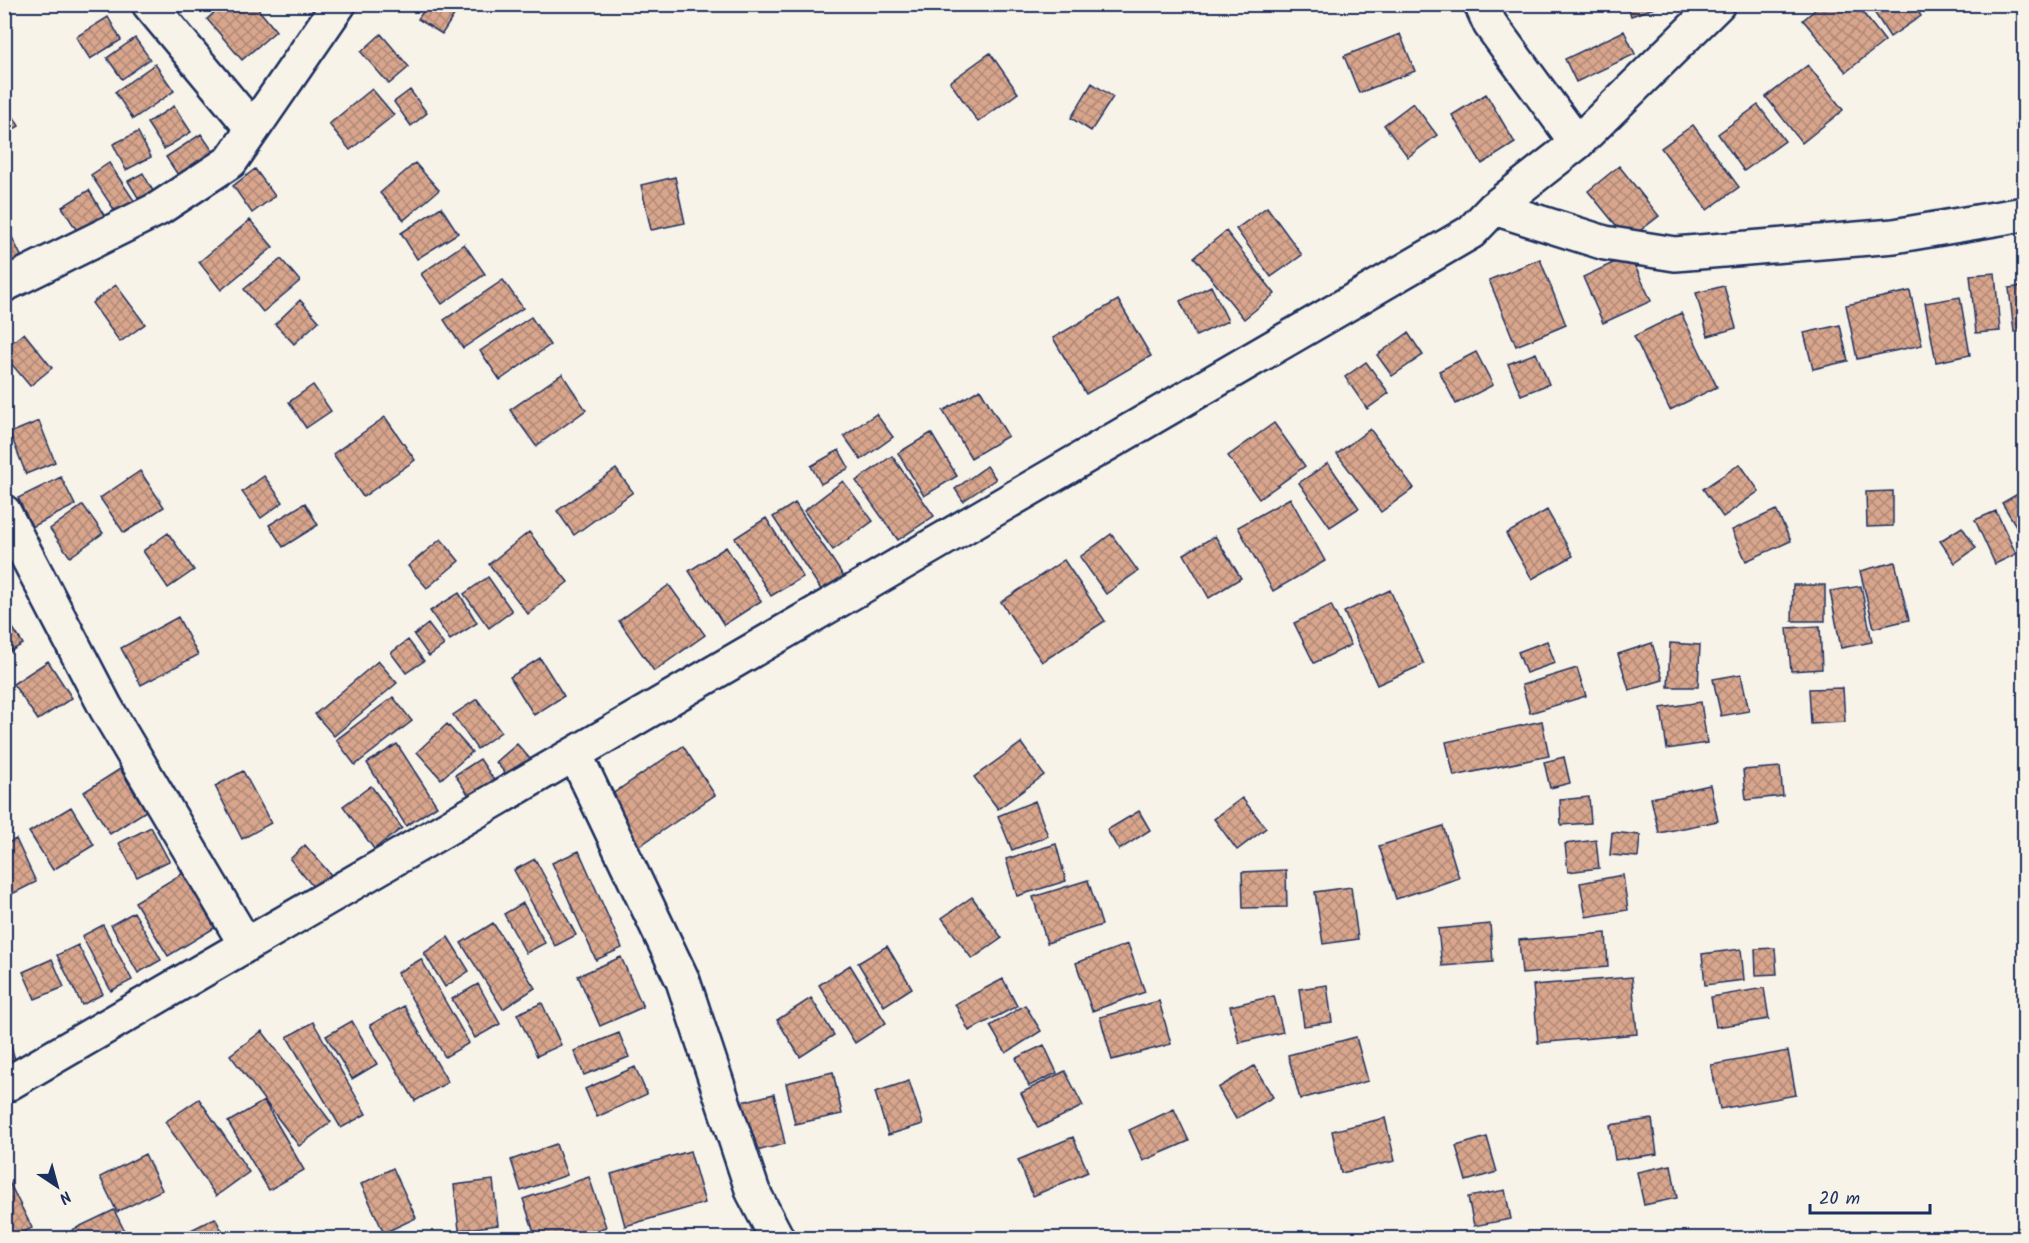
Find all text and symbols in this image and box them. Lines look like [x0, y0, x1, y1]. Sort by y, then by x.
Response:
north arrow [27, 1156, 87, 1216]
scale bar [1810, 1177, 1930, 1215]
text: N [53, 1184, 76, 1210]
text: 20 m [1819, 1185, 1860, 1214]

